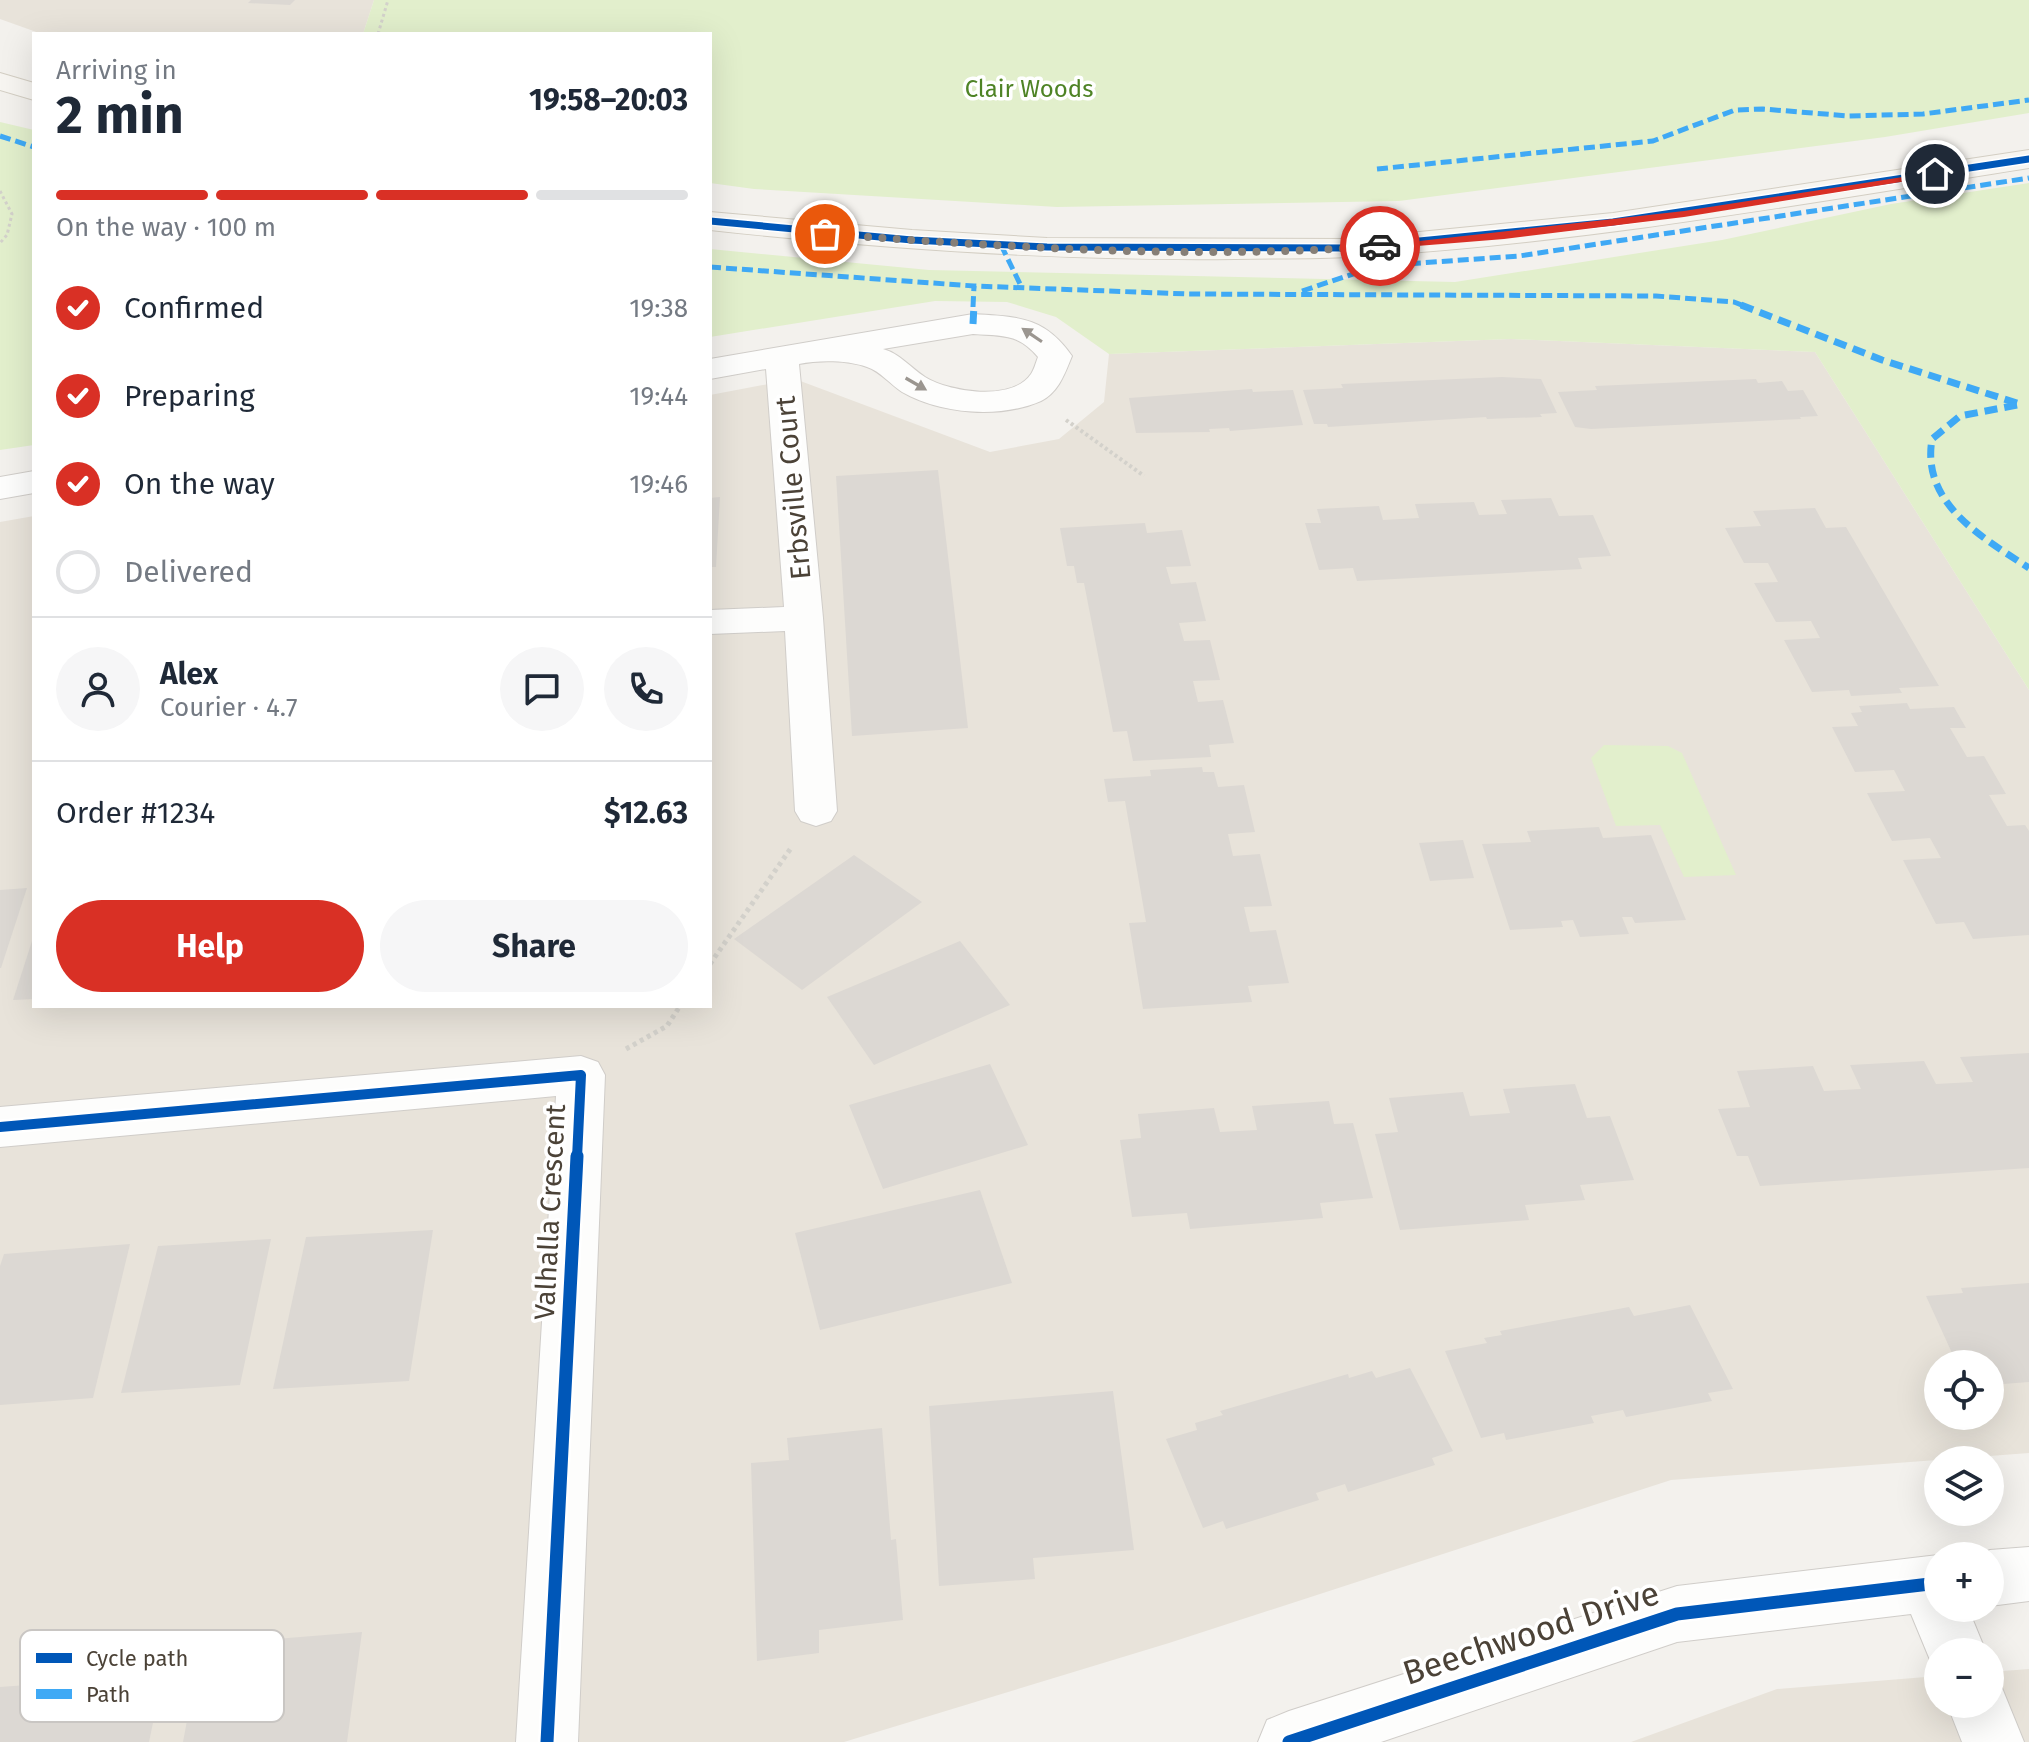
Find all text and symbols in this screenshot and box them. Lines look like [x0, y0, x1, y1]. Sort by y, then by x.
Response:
text: Arriving in [56, 55, 177, 86]
park label: Clair Woods [965, 75, 1093, 103]
text: 19:58–20:03 [529, 82, 688, 118]
text: 2 min [56, 84, 184, 147]
pin [1901, 140, 1969, 208]
icon: home [1913, 152, 1957, 196]
pin [791, 200, 859, 268]
courier [1340, 206, 1420, 286]
text: On the way · 100 m [56, 212, 276, 243]
icon: bag [803, 212, 847, 256]
icon: car [1358, 224, 1402, 268]
icon: check [56, 286, 100, 330]
text: Confirmed [124, 290, 264, 326]
text: 19:38 [629, 293, 688, 324]
one-way arrow [1021, 328, 1043, 343]
icon: check [56, 374, 100, 418]
one-way arrow [904, 377, 927, 391]
text: Preparing [124, 378, 255, 414]
text: 19:44 [629, 381, 688, 412]
street label: Erbsville Court [768, 394, 817, 581]
icon: check [56, 462, 100, 506]
text: On the way [124, 466, 275, 502]
text: 19:46 [629, 469, 688, 500]
text: Delivered [124, 554, 253, 590]
button: person [56, 647, 140, 731]
button: chat [500, 647, 584, 731]
button: phone [604, 647, 688, 731]
text: Alex [160, 656, 218, 692]
text: Courier · 4.7 [160, 692, 298, 723]
text: Order #1234 [56, 795, 215, 831]
text: $12.63 [604, 795, 688, 831]
button: Help [56, 900, 364, 992]
button: Share [380, 900, 688, 992]
street label: Valhalla Crescent [528, 1102, 572, 1321]
map controls [1924, 1350, 2004, 1718]
button: locate [1924, 1350, 2004, 1430]
button: layers [1924, 1446, 2004, 1526]
button: + [1924, 1542, 2004, 1622]
street label: Beechwood Drive [1398, 1572, 1664, 1694]
legend [20, 1630, 284, 1722]
button: − [1924, 1638, 2004, 1718]
text: Cycle path [86, 1645, 188, 1672]
text: Path [86, 1681, 130, 1708]

